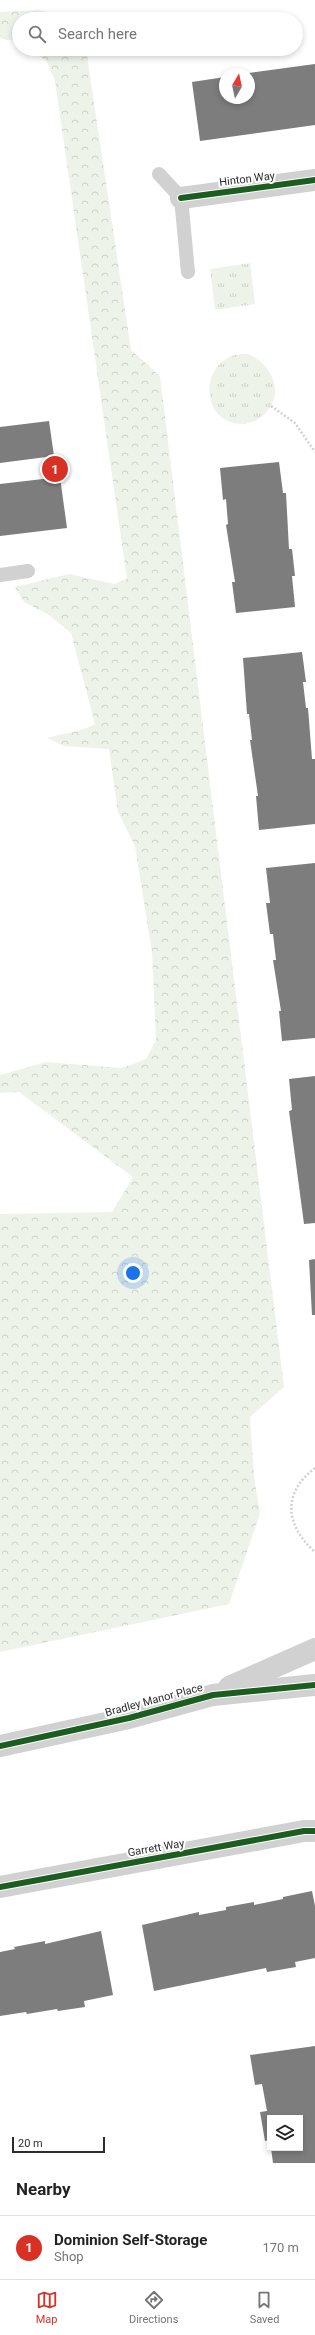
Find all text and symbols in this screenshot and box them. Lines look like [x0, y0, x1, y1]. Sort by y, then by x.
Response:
search box [12, 12, 303, 56]
icon: search [26, 23, 48, 45]
text: Search here [58, 25, 137, 43]
north arrow [219, 68, 255, 104]
street label: Hinton Way [218, 169, 276, 189]
pin: 1 [42, 454, 68, 484]
your location [123, 1263, 143, 1283]
street label: Bradley Manor Place [104, 1681, 204, 1719]
street label: Garrett Way [127, 1836, 186, 1859]
map controls [267, 2115, 303, 2151]
button: layers [267, 2115, 303, 2151]
scale bar [12, 2135, 105, 2154]
text: 20 m [18, 2137, 43, 2150]
text: Nearby [16, 2179, 71, 2199]
text: Dominion Self-Storage [54, 2231, 207, 2249]
text: 1 [25, 2240, 33, 2255]
text: 170 m [262, 2240, 299, 2255]
text: Shop [54, 2249, 84, 2264]
tab: Map [36, 2289, 58, 2326]
tab: Directions [129, 2289, 178, 2326]
tab: Saved [250, 2289, 279, 2326]

